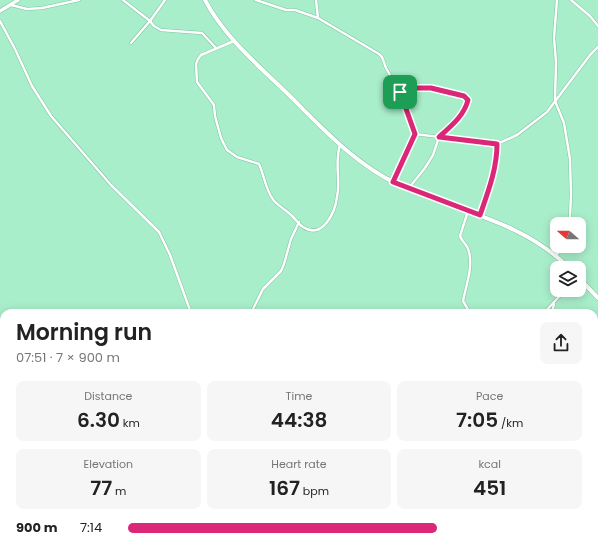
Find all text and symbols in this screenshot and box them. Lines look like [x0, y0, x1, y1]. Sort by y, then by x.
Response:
pin [383, 75, 417, 109]
icon: arrive [389, 81, 411, 103]
north arrow [550, 217, 586, 253]
map controls [550, 217, 586, 297]
button: layers [550, 261, 586, 297]
text: Morning run [16, 317, 152, 348]
button: share [540, 322, 582, 364]
text: 07:51 · 7 × 900 m [16, 348, 120, 367]
text: Distance [84, 388, 132, 404]
text: Time [286, 388, 312, 404]
text: Pace [476, 388, 503, 404]
text: 6.30 [77, 406, 120, 434]
text: 44:38 [271, 406, 327, 434]
text: 7:05 [456, 406, 498, 434]
text: km [120, 415, 140, 431]
text: /km [498, 415, 523, 431]
text: Elevation [84, 456, 133, 472]
text: Heart rate [271, 456, 327, 472]
text: kcal [478, 456, 501, 472]
text: 77 [90, 474, 112, 502]
text: 167 [269, 474, 300, 502]
text: 451 [473, 474, 506, 502]
text: m [112, 483, 126, 499]
text: bpm [300, 483, 329, 499]
text: 900 m [16, 518, 57, 537]
text: 7:14 [80, 518, 102, 537]

